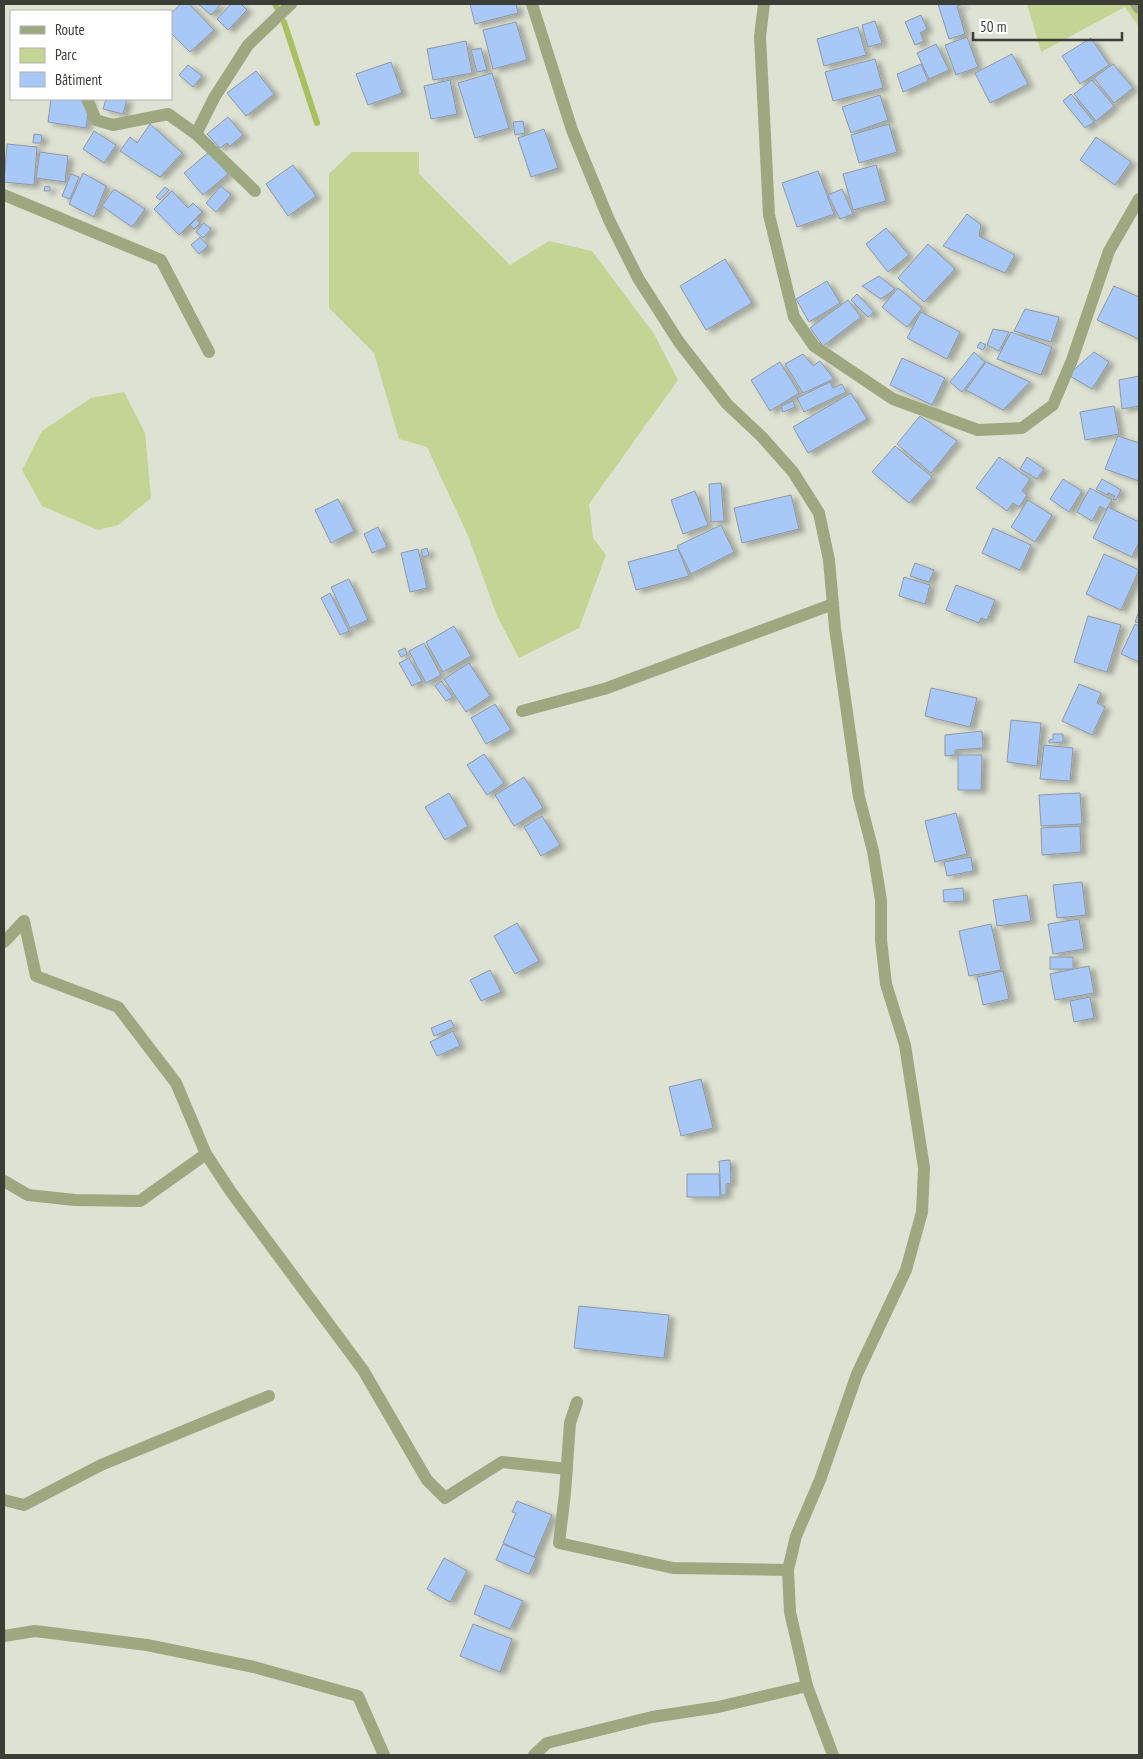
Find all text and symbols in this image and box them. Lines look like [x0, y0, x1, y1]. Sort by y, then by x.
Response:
legend [10, 10, 172, 100]
scale bar [973, 10, 1122, 42]
text: 50 m [980, 17, 1006, 36]
text: Route [55, 20, 85, 39]
text: Parc [55, 45, 77, 64]
text: Bâtiment [55, 70, 102, 89]

